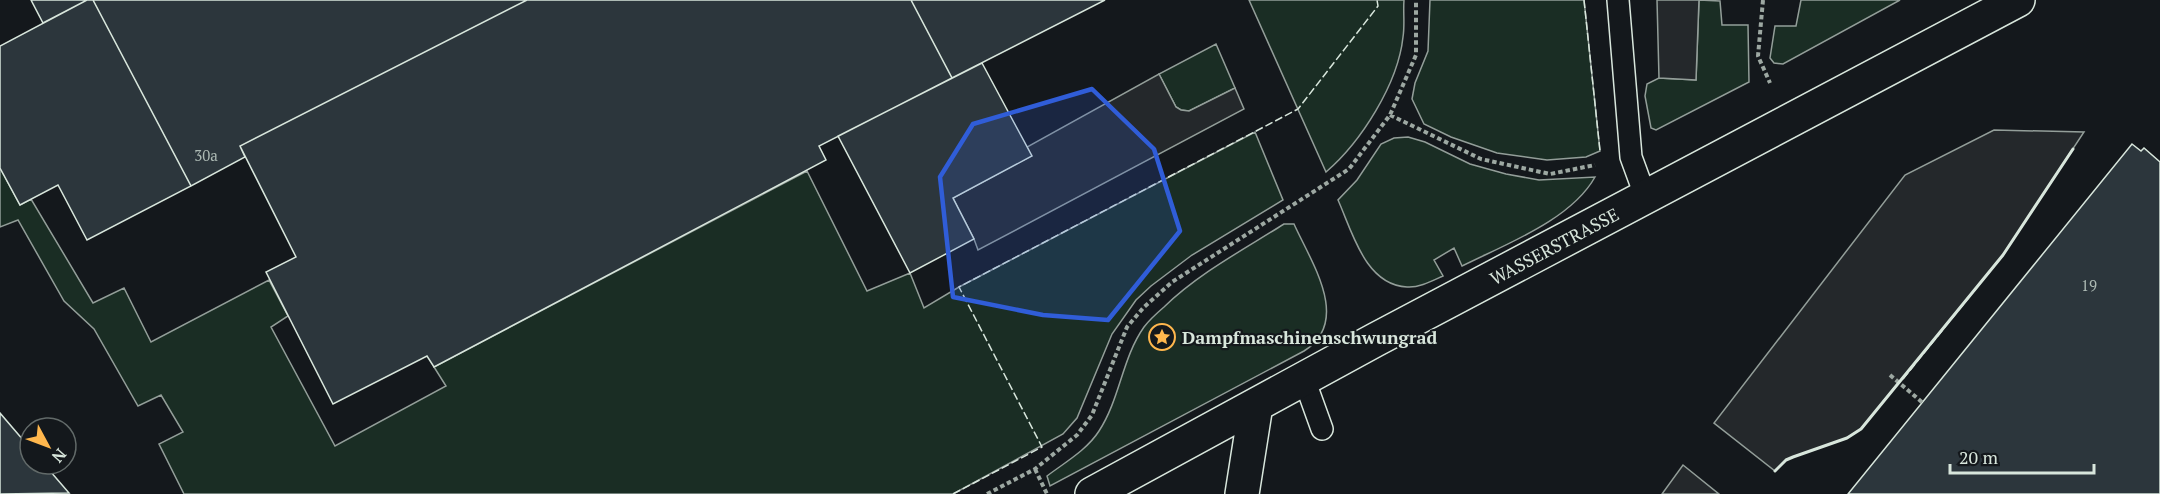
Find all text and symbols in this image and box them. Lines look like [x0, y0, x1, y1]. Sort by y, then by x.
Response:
house number: 30a [194, 145, 218, 165]
street label: WASSERSTRASSE [1485, 202, 1623, 290]
house number: 19 [2081, 275, 2097, 295]
place icon: Dampfmaschinenschwungrad [1147, 322, 1177, 352]
place label: Dampfmaschinenschwungrad [1182, 325, 1438, 349]
north arrow [18, 416, 78, 476]
scale bar [1950, 437, 2094, 475]
text: N [47, 444, 72, 468]
text: 20 m [1959, 445, 1999, 469]

